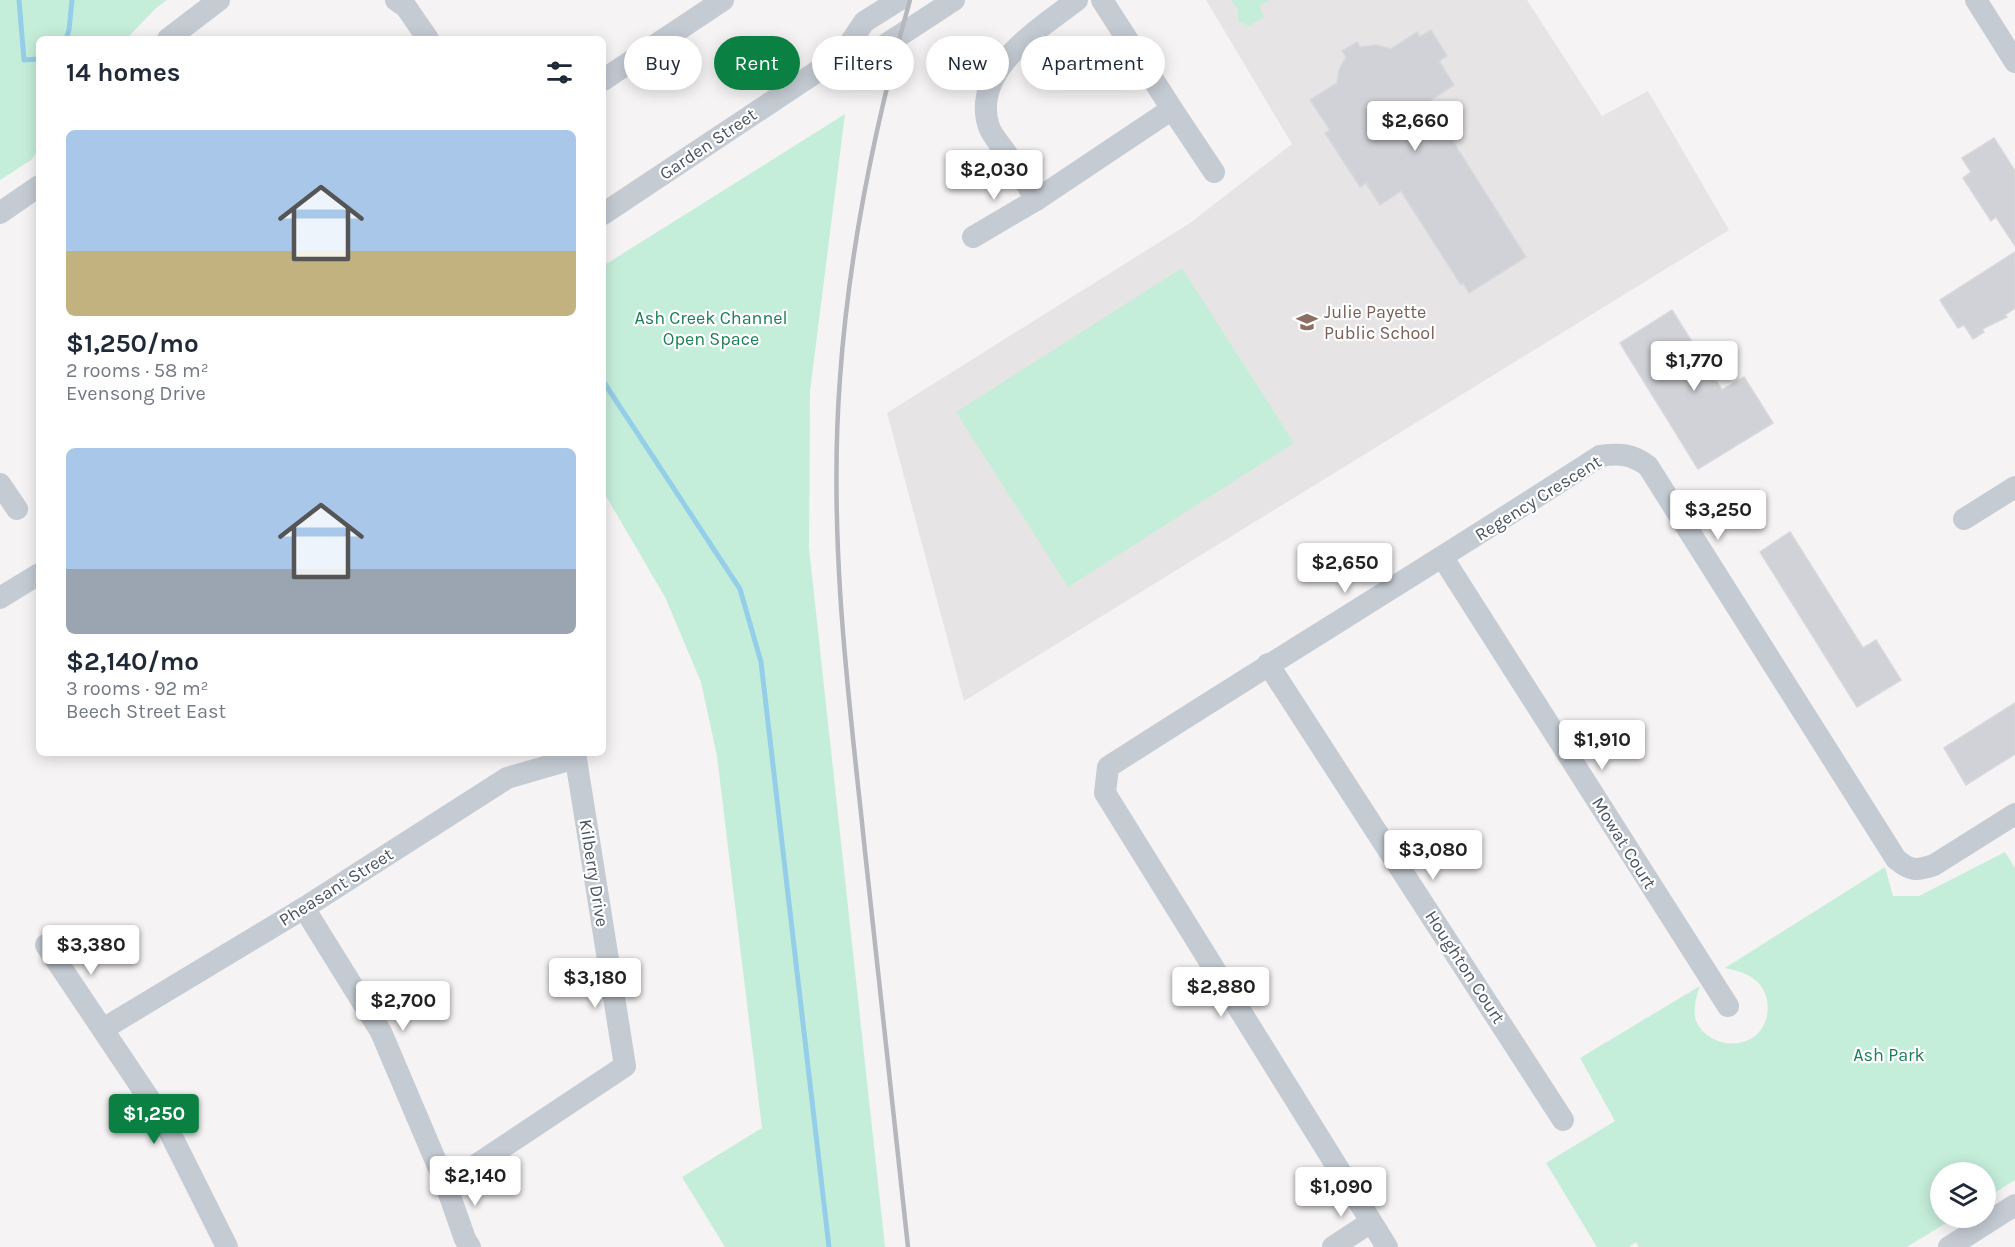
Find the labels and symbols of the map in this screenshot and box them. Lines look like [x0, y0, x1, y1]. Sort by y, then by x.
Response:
pin: $2,660 [1366, 101, 1464, 152]
street label: Garden Street [655, 103, 761, 185]
pin: $2,030 [945, 150, 1043, 201]
place label: Julie Payette Public School [1324, 301, 1435, 344]
park label: Ash Creek Channel Open Space [634, 307, 788, 350]
school or university icon: Julie Payette Public School [1295, 310, 1319, 334]
pin: $1,770 [1645, 341, 1743, 392]
street label: Regency Crescent [1471, 450, 1605, 546]
pin: $3,250 [1669, 490, 1767, 541]
pin: $2,650 [1296, 543, 1394, 594]
pin: $1,910 [1553, 720, 1651, 771]
street label: Mowat Court [1587, 793, 1661, 893]
street label: Kilberry Drive [575, 817, 613, 929]
pin: $3,080 [1384, 830, 1482, 881]
street label: Pheasant Street [275, 843, 397, 931]
street label: Houghton Court [1420, 906, 1510, 1028]
pin: $3,380 [42, 925, 140, 976]
pin: $3,180 [546, 958, 644, 1009]
pin: $2,880 [1172, 967, 1270, 1018]
pin: $2,700 [354, 981, 452, 1032]
park label: Ash Park [1853, 1044, 1925, 1066]
pin: $1,250 [105, 1094, 203, 1145]
pin: $2,140 [426, 1156, 524, 1207]
pin: $1,090 [1292, 1167, 1390, 1218]

